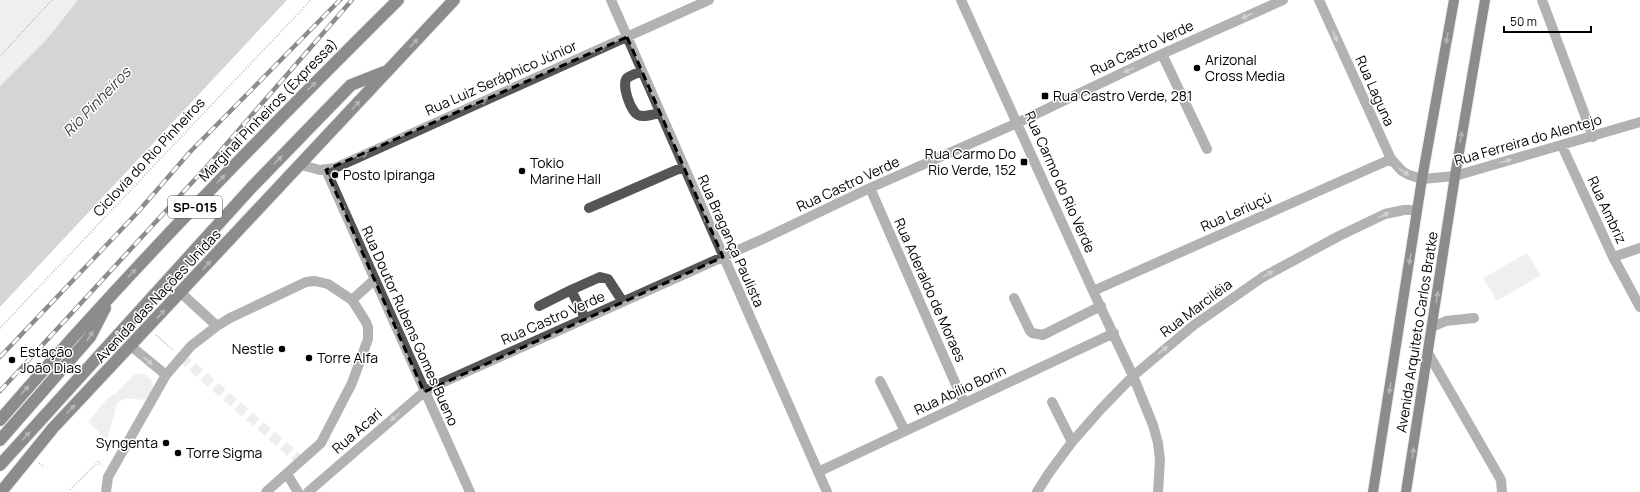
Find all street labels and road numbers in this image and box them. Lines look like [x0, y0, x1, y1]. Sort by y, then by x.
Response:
street label: Rua Castro Verde [1087, 15, 1196, 80]
street label: Marginal Pinheiros (Expressa) [194, 34, 341, 185]
street label: Rua Luiz Seráphico Júnior [422, 35, 580, 120]
street label: Rua Laguna [1351, 53, 1399, 129]
street label: Ciclovia do Rio Pinheiros [89, 93, 209, 220]
street label: Rua Carmo do Rio Verde [1021, 108, 1100, 256]
street label: Rua Ferreira do Alentejo [1452, 109, 1604, 170]
street label: Rua Castro Verde [793, 151, 902, 216]
street label: Rua Bragança Paulista [694, 172, 769, 310]
street label: Rua Ambriz [1584, 173, 1631, 247]
street label: Rua Leriuçú [1197, 187, 1274, 236]
road number: SP-015 [168, 196, 222, 218]
street label: Rua Aderaldo de Moraes [890, 215, 971, 365]
street label: Rua Doutor Rubens Gomes Bueno [358, 223, 463, 429]
street label: Avenida das Nações Unidas [91, 225, 225, 367]
street label: Avenida Arquiteto Carlos Bratke [1391, 230, 1442, 434]
street label: Rua Marciléia [1156, 274, 1236, 341]
street label: Rua Castro Verde [498, 286, 608, 349]
street label: Rua Abílio Borin [911, 360, 1009, 419]
street label: Rua Acari [328, 404, 386, 458]

